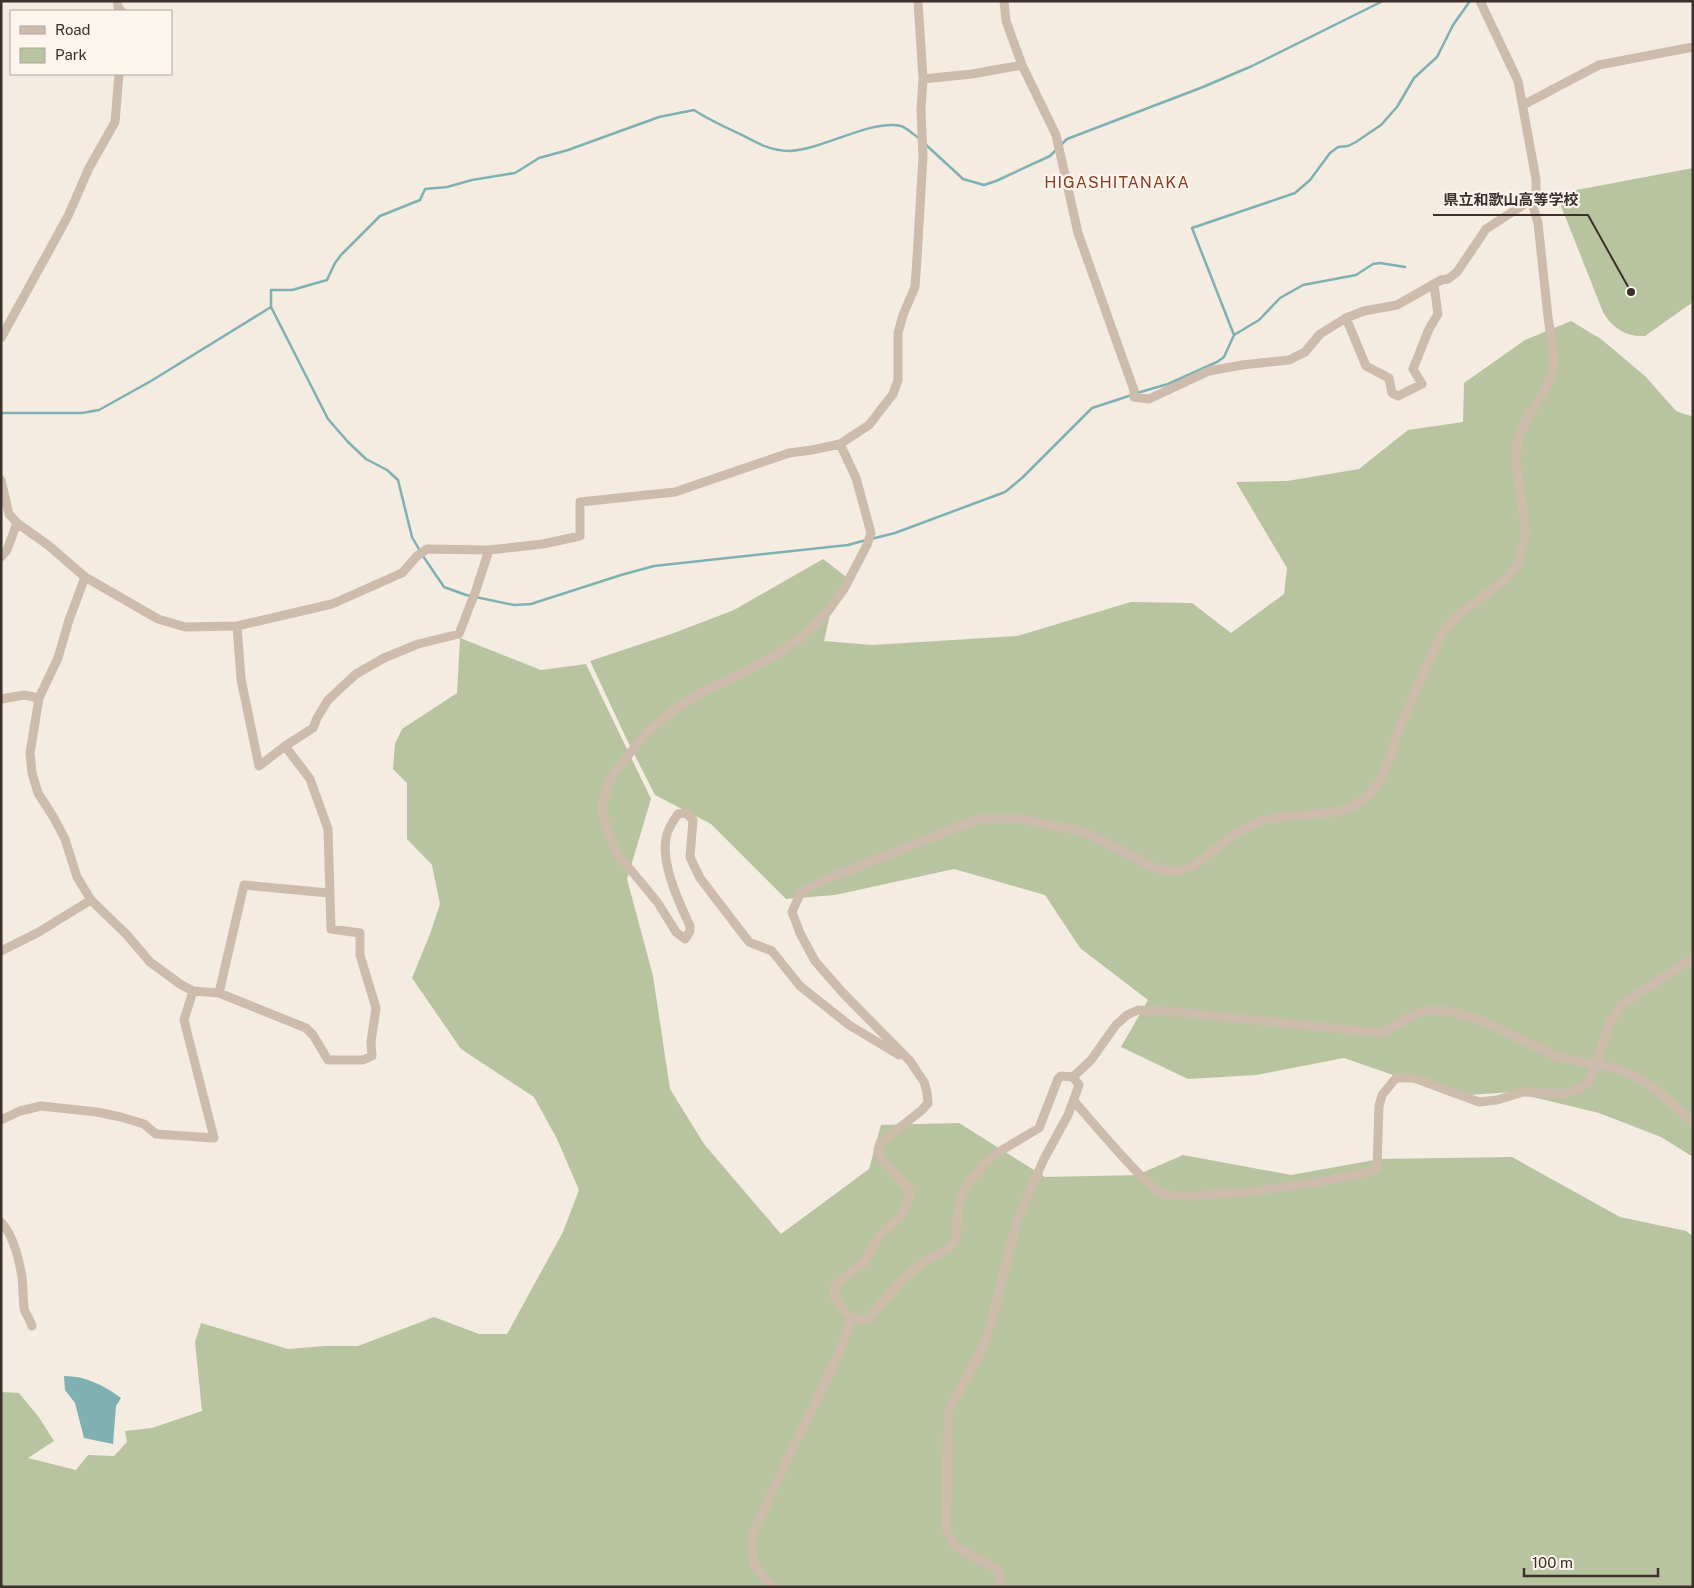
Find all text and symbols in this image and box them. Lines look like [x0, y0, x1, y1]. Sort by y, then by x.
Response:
legend [10, 10, 172, 75]
text: Road [55, 21, 91, 38]
text: Park [55, 46, 87, 63]
district label: HIGASHITANAKA [1044, 173, 1190, 192]
callout: 県立和歌山高等学校 [1433, 185, 1588, 215]
text: 県立和歌山高等学校 [1443, 191, 1579, 208]
scale bar [1524, 1546, 1658, 1578]
text: 100 m [1532, 1554, 1573, 1571]

